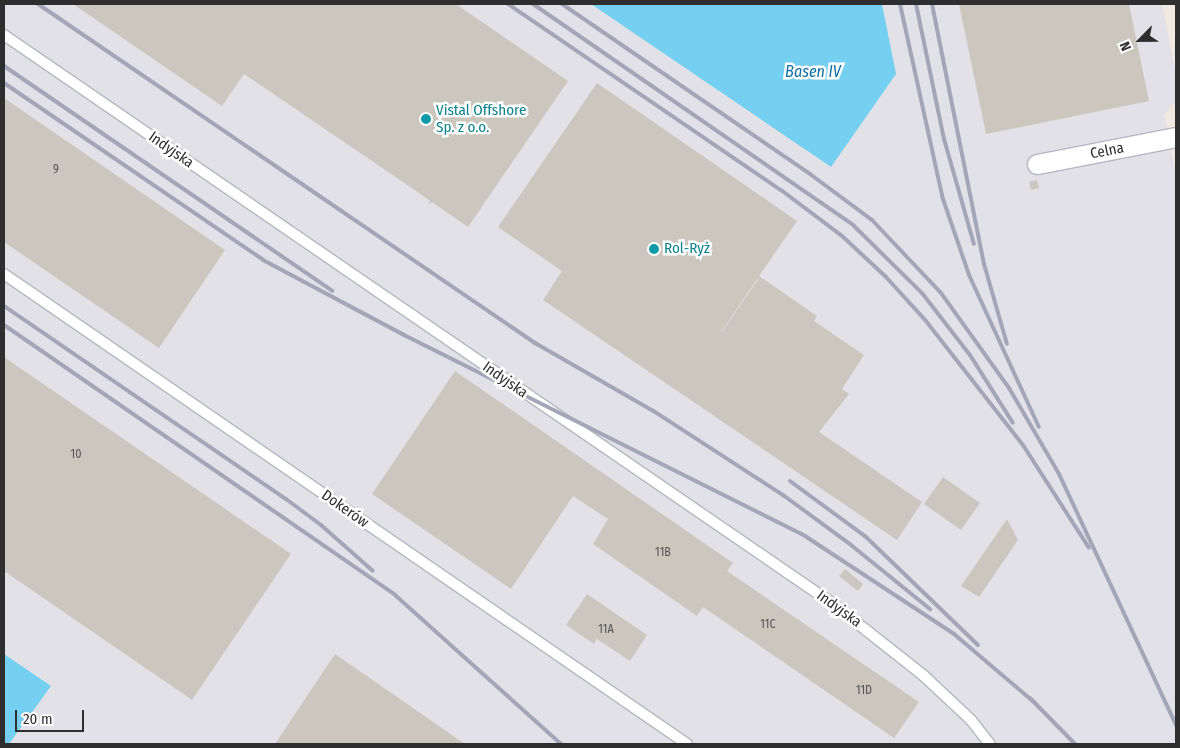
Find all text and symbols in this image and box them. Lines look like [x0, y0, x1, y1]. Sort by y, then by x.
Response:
north arrow [1115, 15, 1165, 65]
text: N [1116, 39, 1135, 53]
water label: Basen IV [785, 62, 841, 82]
place label: Vistal Offshore Sp. z o.o. [436, 101, 526, 136]
marker: Vistal Offshore Sp. z o.o. [420, 113, 432, 125]
street label: Indyjska [145, 128, 197, 172]
street label: Celna [1089, 139, 1125, 163]
house number: 9 [53, 163, 59, 177]
place label: Rol-Ryż [664, 240, 710, 258]
marker: Rol-Ryż [648, 243, 660, 255]
street label: Indyjska [479, 358, 531, 402]
house number: 10 [71, 448, 81, 462]
street label: Dokerów [318, 486, 372, 532]
house number: 11B [655, 546, 671, 560]
street label: Indyjska [813, 587, 865, 631]
house number: 11C [760, 618, 776, 632]
house number: 11A [598, 623, 614, 637]
house number: 11D [856, 684, 872, 698]
scale bar [18, 700, 86, 732]
text: 20 m [23, 710, 53, 728]

